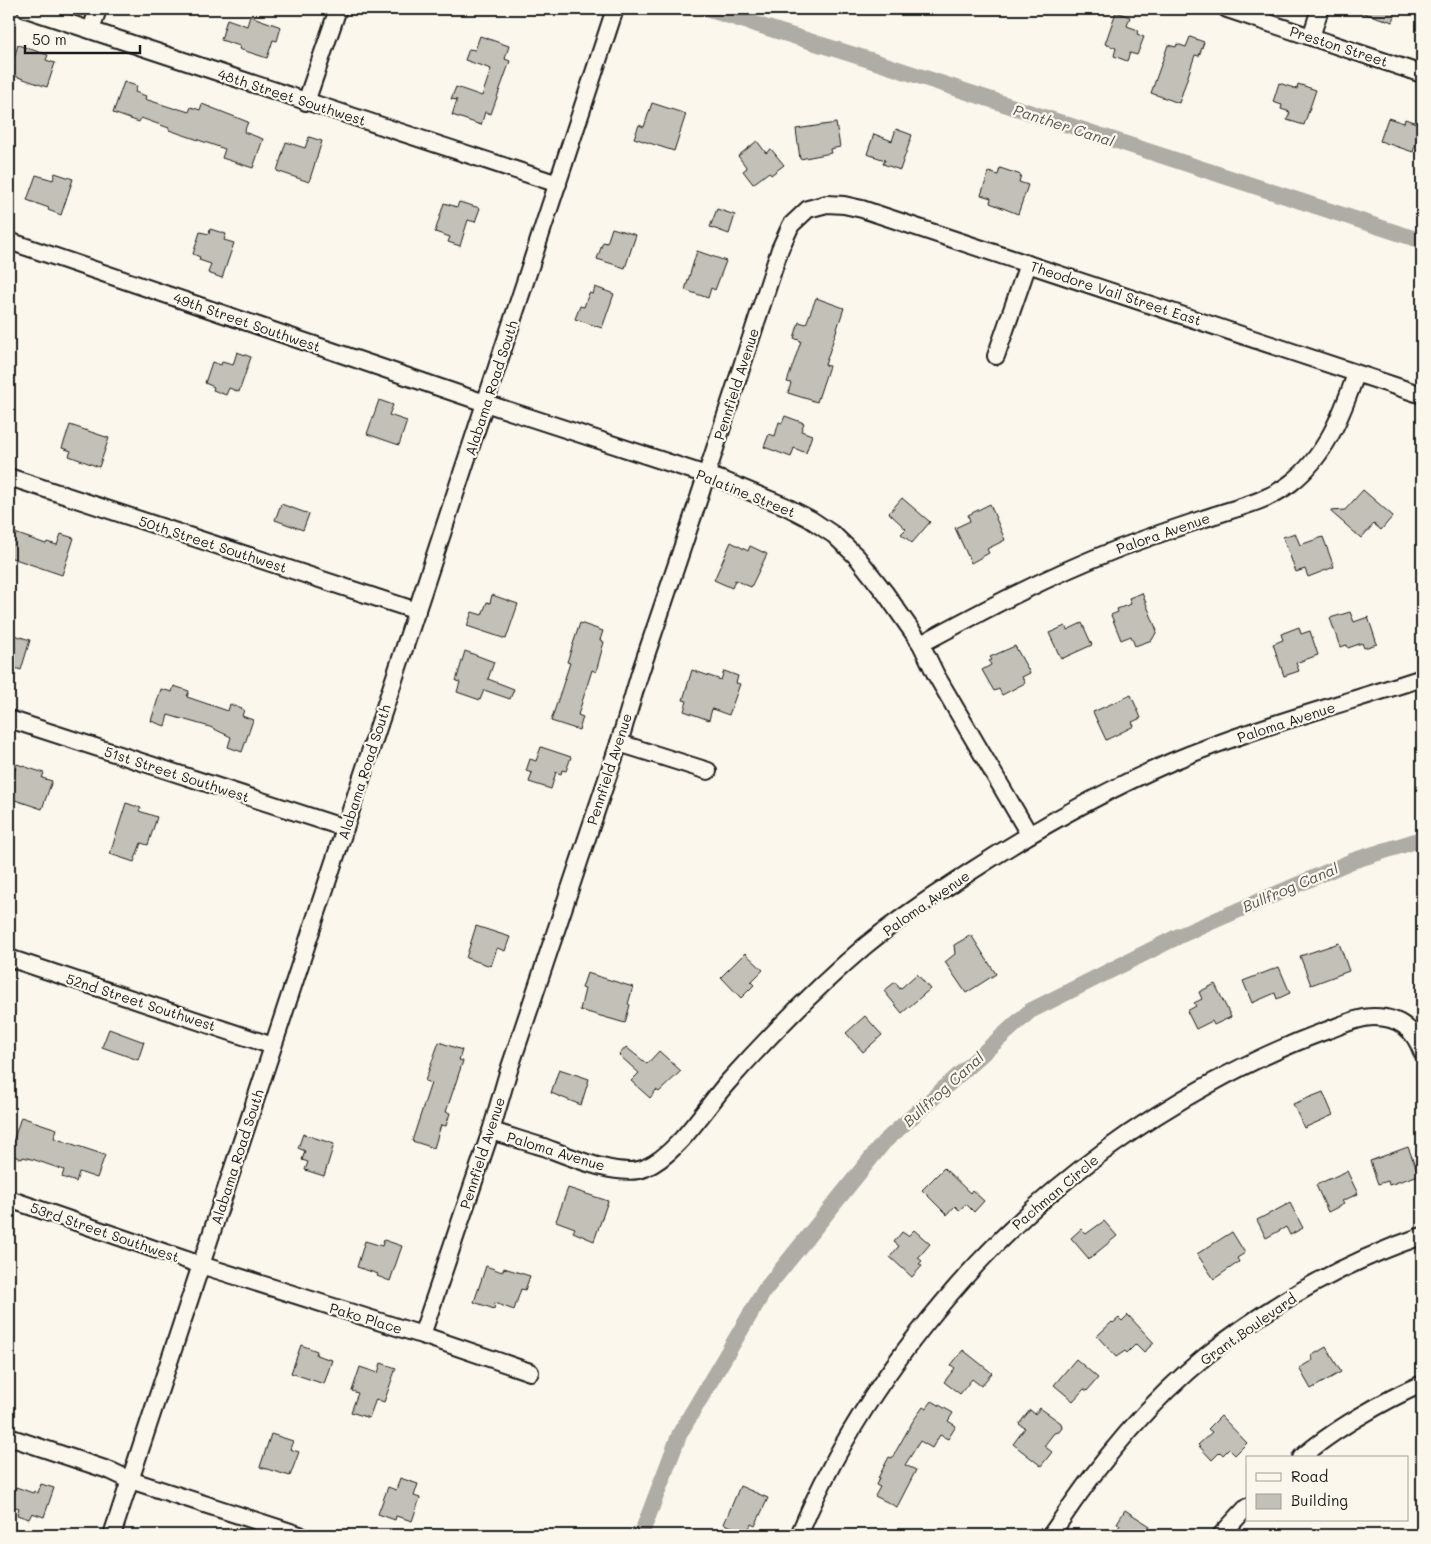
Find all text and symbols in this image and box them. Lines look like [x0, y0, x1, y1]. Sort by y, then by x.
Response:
street label: Preston Street [1287, 21, 1391, 71]
scale bar [25, 22, 140, 54]
text: 50 m [32, 29, 67, 49]
street label: 48th Street Southwest [216, 64, 368, 130]
water label: Panther Canal [1011, 99, 1117, 151]
street label: Theodore Vail Street East [1028, 256, 1204, 330]
street label: 49th Street Southwest [171, 288, 323, 356]
street label: Alabama Road South [460, 318, 522, 458]
street label: Pennfield Avenue [709, 326, 763, 442]
street label: Palatine Street [694, 464, 798, 522]
street label: Palora Avenue [1114, 508, 1212, 558]
street label: 50th Street Southwest [136, 511, 290, 577]
street label: Paloma Avenue [1235, 697, 1337, 747]
street label: Alabama Road South [333, 702, 395, 842]
street label: Pennfield Avenue [582, 711, 636, 827]
street label: 51st Street Southwest [102, 742, 252, 806]
water label: Bullfrog Canal [1239, 858, 1341, 916]
street label: Paloma Avenue [879, 866, 973, 940]
street label: 52nd Street Southwest [64, 969, 218, 1035]
water label: Bullfrog Canal [898, 1047, 988, 1131]
street label: Alabama Road South [206, 1087, 268, 1227]
street label: Pennfield Avenue [455, 1095, 509, 1211]
street label: Paloma Avenue [504, 1127, 608, 1175]
street label: Pachman Circle [1008, 1150, 1102, 1234]
street label: 53rd Street Southwest [28, 1198, 182, 1266]
street label: Grant Boulevard [1196, 1289, 1300, 1369]
street label: Pako Place [327, 1298, 405, 1338]
legend [1246, 1456, 1408, 1522]
text: Road [1291, 1466, 1328, 1486]
text: Building [1291, 1490, 1348, 1510]

